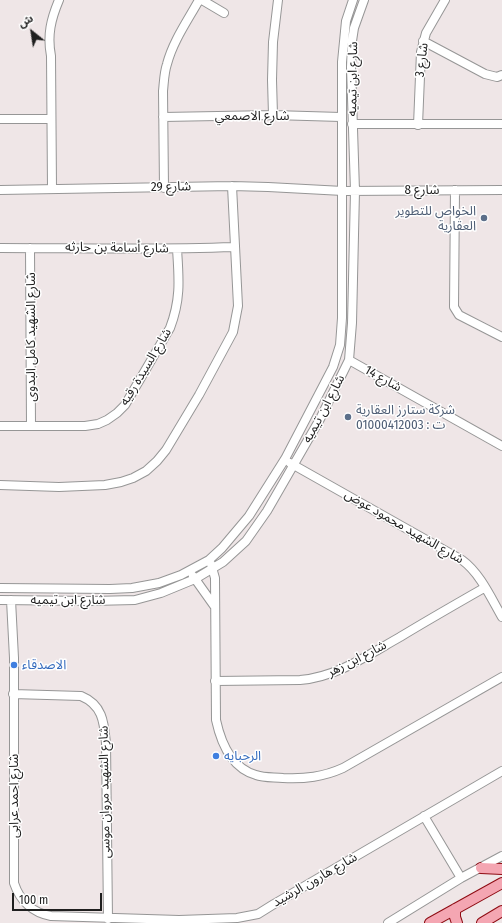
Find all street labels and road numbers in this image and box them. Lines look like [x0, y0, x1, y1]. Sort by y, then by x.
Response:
street label: شارع ابن تيميه [345, 41, 361, 117]
street label: شارع 3 [412, 42, 432, 78]
street label: شارع الاصمعي [215, 108, 289, 124]
street label: شارع 29 [151, 179, 191, 195]
street label: شارع 8 [405, 182, 439, 198]
street label: شارع أسامة بن حارثه [65, 239, 169, 257]
street label: شارع الشهيد كامل البدوى [23, 272, 39, 402]
street label: شارع السيدة رقيه [117, 326, 175, 408]
street label: شارع 14 [362, 363, 404, 395]
street label: شارع ابن تيميه [300, 372, 348, 446]
street label: شارع الشهيد محمود عوض [342, 486, 466, 568]
street label: شارع ابن تيميه [31, 592, 105, 608]
street label: شارع ابن زهر [325, 637, 389, 681]
street label: شارع الشهيد مروان موسى [96, 725, 114, 859]
street label: شارع احمد عرابى [6, 754, 22, 838]
street label: شارع هارون الرشيد [270, 849, 360, 911]

